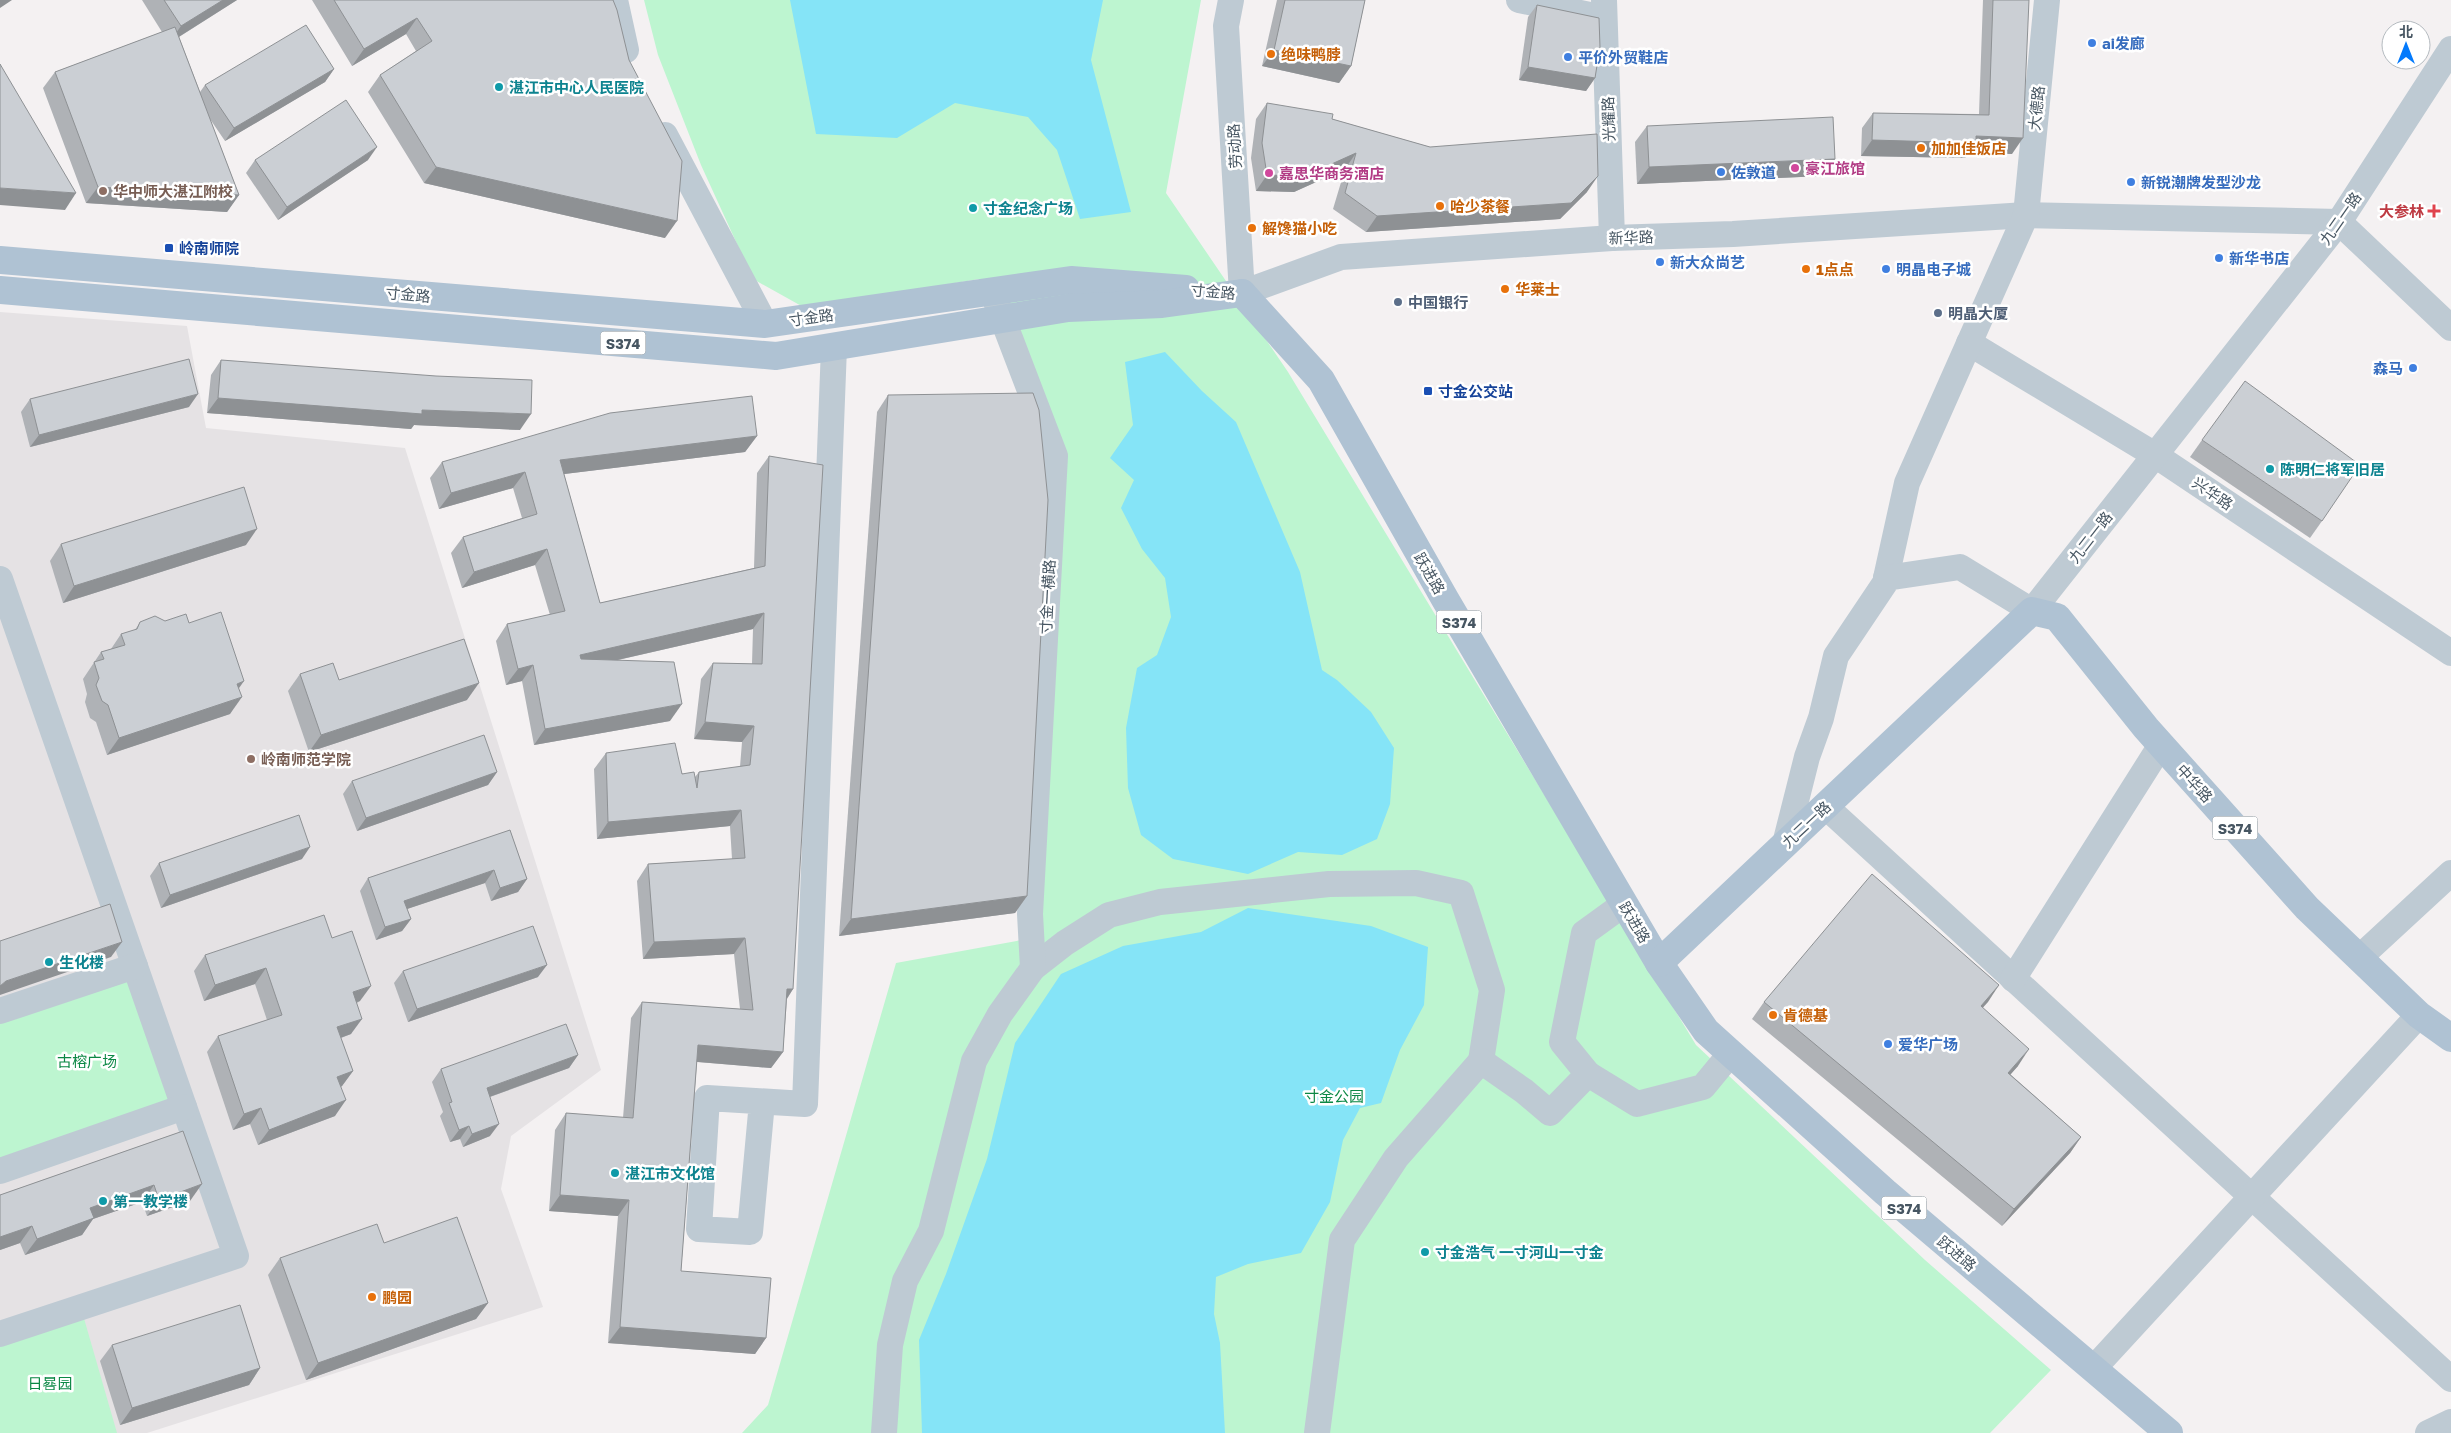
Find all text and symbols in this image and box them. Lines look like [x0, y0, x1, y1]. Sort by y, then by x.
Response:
north arrow [2381, 20, 2431, 70]
text: 北 [2399, 23, 2413, 40]
place label: ai发廊 [2102, 34, 2145, 52]
marker: ai发廊 [2086, 37, 2098, 49]
place label: 绝味鸭脖 [1281, 45, 1341, 63]
marker: 绝味鸭脖 [1265, 48, 1277, 60]
place label: 平价外贸鞋店 [1578, 48, 1668, 66]
marker: 平价外贸鞋店 [1562, 51, 1574, 63]
place label: 湛江市中心人民医院 [509, 78, 644, 96]
marker: 湛江市中心人民医院 [493, 81, 505, 93]
street label: 大德路 [2025, 85, 2047, 131]
street label: 光耀路 [1598, 96, 1618, 142]
street label: 劳动路 [1224, 123, 1244, 169]
place label: 加加佳饭店 [1931, 139, 2006, 157]
marker: 加加佳饭店 [1915, 142, 1927, 154]
place label: 豪江旅馆 [1805, 159, 1865, 177]
marker: 豪江旅馆 [1789, 162, 1801, 174]
place label: 佐敦道 [1731, 163, 1776, 181]
place label: 嘉思华商务酒店 [1279, 164, 1384, 182]
marker: 佐敦道 [1715, 166, 1727, 178]
marker: 嘉思华商务酒店 [1263, 167, 1275, 179]
place label: 新锐潮牌发型沙龙 [2141, 173, 2261, 191]
marker: 新锐潮牌发型沙龙 [2125, 176, 2137, 188]
place label: 华中师大湛江附校 [113, 182, 233, 200]
marker: 华中师大湛江附校 [97, 185, 109, 197]
street label: 九二一路 [2315, 188, 2365, 248]
place label: 哈少茶餐 [1450, 197, 1510, 215]
place label: 寸金纪念广场 [983, 199, 1073, 217]
marker: 哈少茶餐 [1434, 200, 1446, 212]
marker: 寸金纪念广场 [967, 202, 979, 214]
place label: 大参林 [2379, 202, 2424, 220]
marker: 大参林 [2428, 205, 2440, 217]
place label: 解馋猫小吃 [1262, 219, 1337, 237]
marker: 解馋猫小吃 [1246, 222, 1258, 234]
street label: 新华路 [1608, 227, 1654, 247]
place label: 岭南师院 [179, 239, 239, 257]
marker: 岭南师院 [163, 242, 175, 254]
place label: 新华书店 [2229, 249, 2289, 267]
marker: 新华书店 [2213, 252, 2225, 264]
place label: 新大众尚艺 [1670, 253, 1745, 271]
marker: 新大众尚艺 [1654, 256, 1666, 268]
place label: 1点点 [1816, 260, 1854, 278]
place label: 明晶电子城 [1896, 260, 1971, 278]
marker: 1点点 [1800, 263, 1812, 275]
marker: 明晶电子城 [1880, 263, 1892, 275]
street label: 寸金路 [1190, 280, 1236, 302]
place label: 华莱士 [1515, 280, 1560, 298]
street label: 寸金路 [385, 283, 431, 305]
marker: 华莱士 [1499, 283, 1511, 295]
place label: 中国银行 [1408, 293, 1468, 311]
marker: 中国银行 [1392, 296, 1404, 308]
place label: 明晶大厦 [1948, 304, 2008, 322]
street label: 寸金路 [787, 305, 835, 329]
marker: 明晶大厦 [1932, 307, 1944, 319]
road number: S374 [600, 332, 646, 354]
place label: 森马 [2373, 359, 2403, 377]
marker: 森马 [2407, 362, 2419, 374]
place label: 寸金公交站 [1438, 382, 1513, 400]
marker: 寸金公交站 [1422, 385, 1434, 397]
place label: 陈明仁将军旧居 [2280, 460, 2385, 478]
marker: 陈明仁将军旧居 [2264, 463, 2276, 475]
street label: 兴华路 [2189, 473, 2237, 513]
street label: 九二一路 [2064, 508, 2116, 566]
street label: 跃进路 [1411, 549, 1449, 597]
street label: 寸金一横路 [1036, 559, 1058, 635]
road number: S374 [1436, 610, 1482, 634]
place label: 岭南师范学院 [261, 750, 351, 768]
marker: 岭南师范学院 [245, 753, 257, 765]
street label: 中华路 [2173, 760, 2217, 806]
street label: 九二一路 [1778, 797, 1834, 851]
road number: S374 [2212, 816, 2258, 840]
street label: 跃进路 [1616, 898, 1654, 946]
place label: 生化楼 [59, 953, 104, 971]
marker: 生化楼 [43, 956, 55, 968]
place label: 肯德基 [1783, 1006, 1828, 1024]
marker: 肯德基 [1767, 1009, 1779, 1021]
place label: 爱华广场 [1898, 1035, 1958, 1053]
marker: 爱华广场 [1882, 1038, 1894, 1050]
park label: 古榕广场 [57, 1052, 117, 1070]
park label: 寸金公园 [1304, 1087, 1364, 1105]
place label: 湛江市文化馆 [625, 1164, 715, 1182]
marker: 湛江市文化馆 [609, 1167, 621, 1179]
place label: 第一教学楼 [113, 1192, 188, 1210]
marker: 第一教学楼 [97, 1195, 109, 1207]
road number: S374 [1882, 1196, 1926, 1220]
street label: 跃进路 [1934, 1232, 1980, 1274]
place label: 寸金浩气 一寸河山一寸金 [1435, 1243, 1604, 1261]
marker: 寸金浩气 一寸河山一寸金 [1419, 1246, 1431, 1258]
place label: 鹏园 [382, 1288, 412, 1306]
marker: 鹏园 [366, 1291, 378, 1303]
park label: 日晷园 [27, 1374, 73, 1392]

